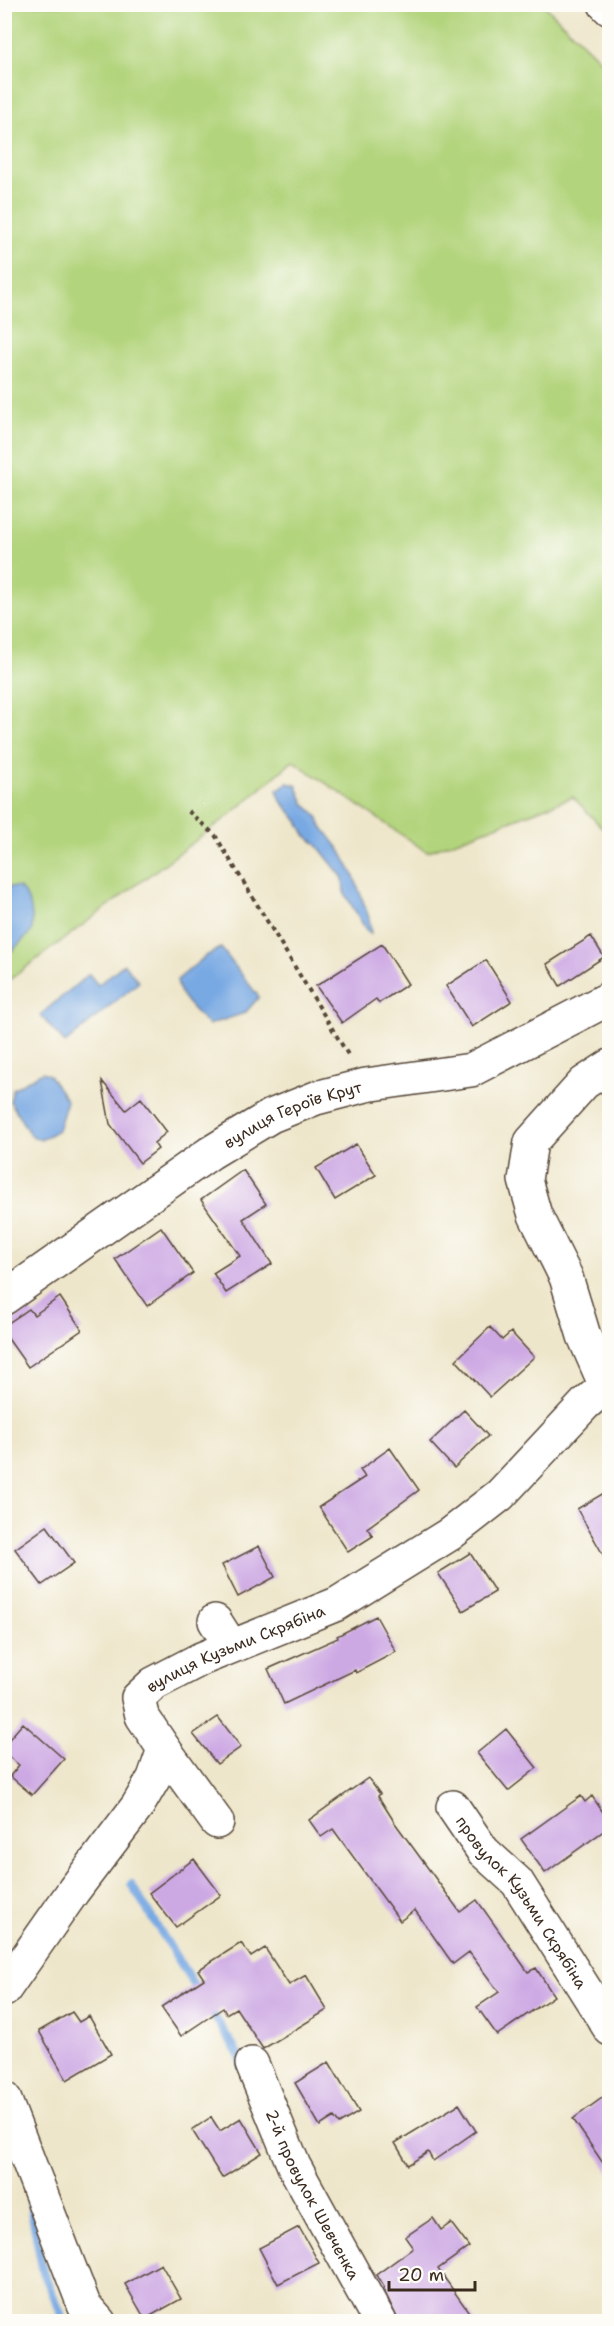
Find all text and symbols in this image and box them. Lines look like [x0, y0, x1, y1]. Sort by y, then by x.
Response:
street label: вулиця Героїв Крут [220, 1076, 365, 1153]
street label: вулиця Кузьми Скрябіна [141, 1600, 328, 1696]
street label: провулок Кузьми Скрябіна [451, 1812, 592, 1993]
street label: 2-й провулок Шевченка [261, 2106, 365, 2283]
scale bar [389, 2254, 474, 2292]
text: 20 m [398, 2263, 444, 2287]

